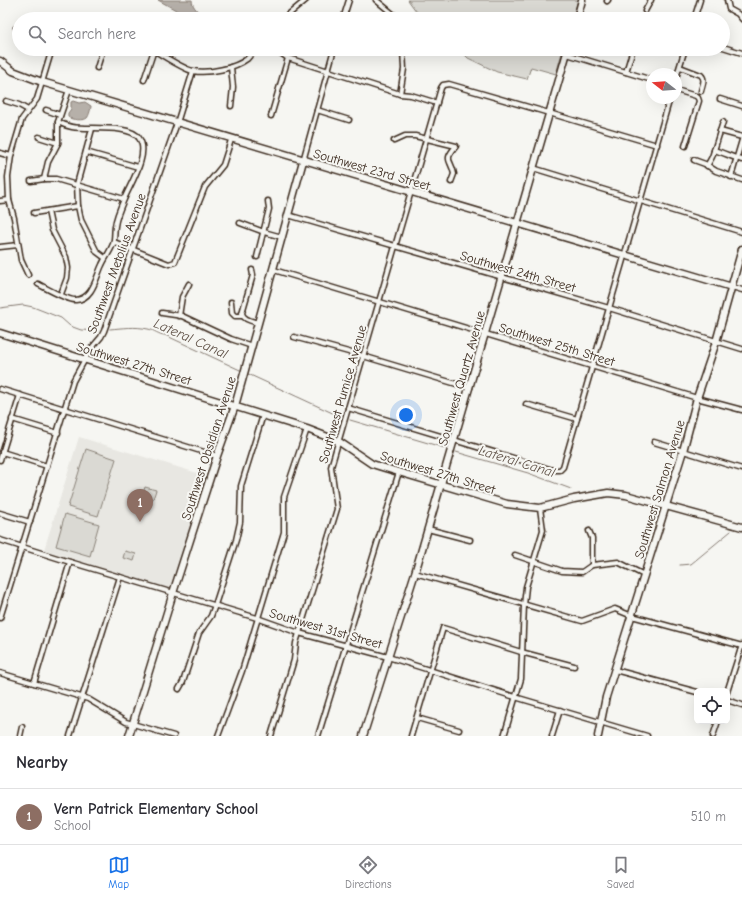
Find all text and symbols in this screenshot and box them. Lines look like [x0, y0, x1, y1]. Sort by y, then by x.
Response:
search box [12, 12, 730, 56]
icon: search [26, 23, 48, 45]
text: Search here [58, 25, 136, 43]
north arrow [646, 68, 682, 104]
street label: Southwest 23rd Street [312, 146, 433, 194]
street label: Southwest Metolius Avenue [84, 190, 149, 335]
street label: Southwest 24th Street [458, 248, 579, 296]
street label: Southwest Quartz Avenue [435, 308, 488, 447]
water label: Lateral Canal [151, 315, 231, 363]
street label: Southwest 25th Street [497, 320, 618, 370]
street label: Southwest Pumice Avenue [316, 323, 370, 465]
street label: Southwest 27th Street [75, 339, 194, 388]
street label: Southwest Obsidian Avenue [178, 374, 239, 522]
your location [396, 405, 416, 425]
street label: Southwest Salmon Avenue [631, 417, 688, 560]
water label: Lateral Canal [477, 442, 558, 481]
street label: Southwest 27th Street [379, 448, 498, 497]
pin: 1 [127, 489, 153, 522]
street label: Southwest 31st Street [268, 605, 385, 652]
map controls [694, 688, 730, 724]
button: locate [694, 688, 730, 724]
text: Nearby [16, 753, 67, 772]
text: Vern Patrick Elementary School [54, 800, 258, 818]
text: 1 [26, 809, 32, 824]
text: 510 m [691, 809, 726, 824]
text: School [54, 818, 91, 833]
tab: Map [108, 854, 130, 891]
tab: Directions [345, 854, 392, 891]
tab: Saved [607, 854, 634, 891]

